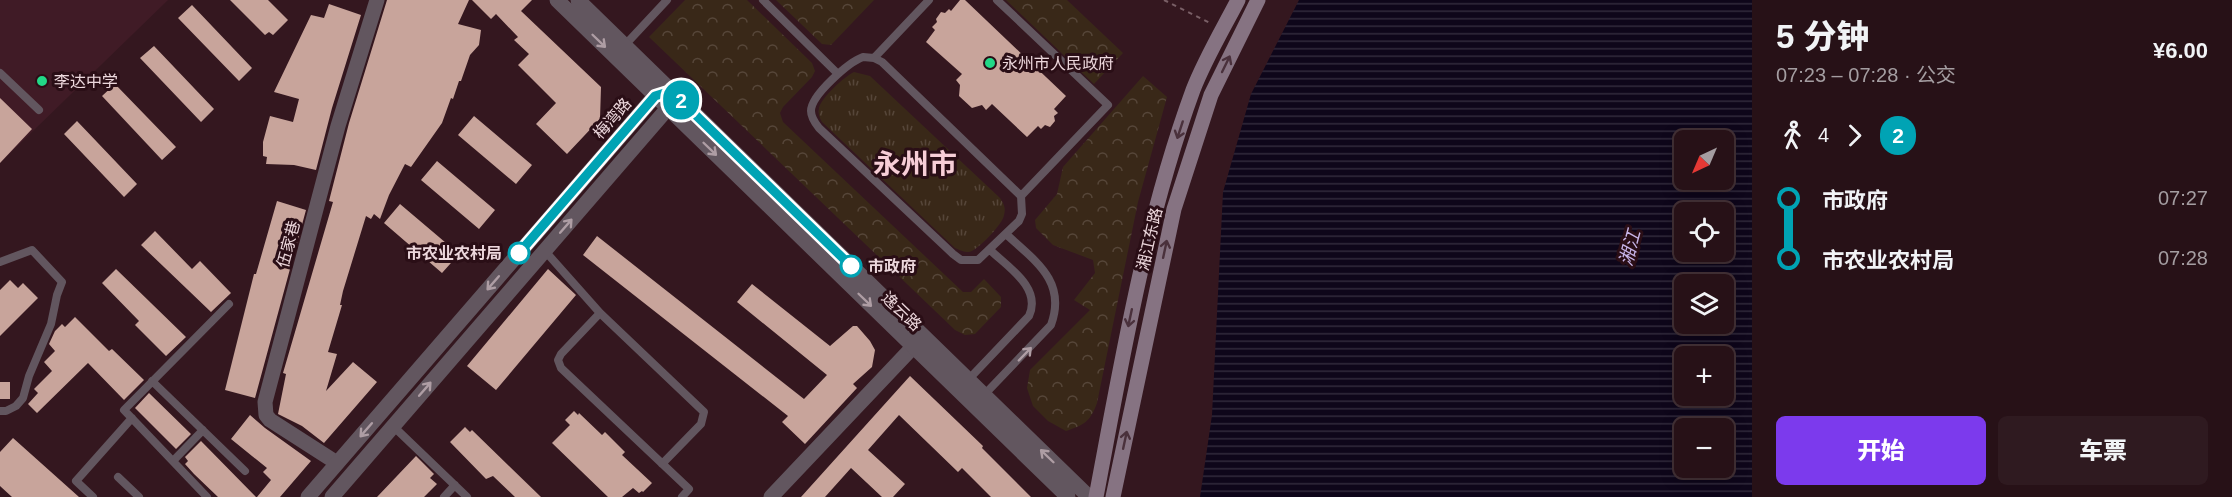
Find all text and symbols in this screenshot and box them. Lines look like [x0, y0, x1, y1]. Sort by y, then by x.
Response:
text: 5 分钟 [1776, 18, 1870, 55]
one-way arrow [591, 33, 606, 48]
text: ¥6.00 [2153, 38, 2208, 63]
place label: 永州市人民政府 [1002, 55, 1114, 72]
marker: 永州市人民政府 [983, 56, 997, 70]
one-way arrow [1221, 56, 1232, 74]
text: 07:23 – 07:28 · 公交 [1776, 64, 1956, 86]
place label: 李达中学 [54, 73, 118, 90]
marker: 李达中学 [35, 74, 49, 88]
line badge: 2 [662, 80, 700, 120]
text: 2 [675, 89, 687, 112]
street label: 梅湾路 [590, 95, 635, 142]
icon: walk [1776, 119, 1809, 152]
icon: forward [1838, 119, 1871, 152]
one-way arrow [1174, 120, 1185, 139]
text: 4 [1818, 124, 1829, 146]
text: 2 [1892, 124, 1904, 147]
north arrow [1674, 130, 1734, 190]
map controls [1674, 130, 1734, 478]
one-way arrow [703, 142, 718, 156]
district label: 永州市 [873, 149, 957, 180]
text: 07:27 [2158, 187, 2208, 209]
text: 市政府 [1822, 188, 1888, 213]
button: locate [1674, 202, 1734, 262]
street label: 湘江东路 [1134, 206, 1165, 272]
one-way arrow [560, 218, 573, 234]
street label: 伍家巷 [274, 219, 303, 270]
water label: 湘江 [1616, 226, 1645, 268]
one-way arrow [1160, 240, 1171, 259]
marker: 市农业农村局 [508, 242, 530, 264]
place label: 市农业农村局 [406, 244, 502, 262]
text: 07:28 [2158, 247, 2208, 269]
text: 市农业农村局 [1822, 248, 1954, 273]
marker: 市政府 [840, 255, 862, 277]
place label: 市政府 [868, 258, 916, 275]
button: layers [1674, 274, 1734, 334]
one-way arrow [486, 275, 500, 290]
street label: 逸云路 [878, 289, 925, 334]
one-way arrow [857, 292, 872, 307]
one-way arrow [1124, 309, 1136, 328]
one-way arrow [1017, 346, 1032, 361]
button: + [1674, 346, 1734, 406]
one-way arrow [418, 382, 432, 397]
button: 开始 [1776, 416, 1986, 485]
button: 车票 [1998, 416, 2208, 485]
button: − [1674, 418, 1734, 478]
one-way arrow [359, 422, 372, 438]
one-way arrow [1119, 430, 1131, 449]
one-way arrow [1039, 449, 1054, 464]

